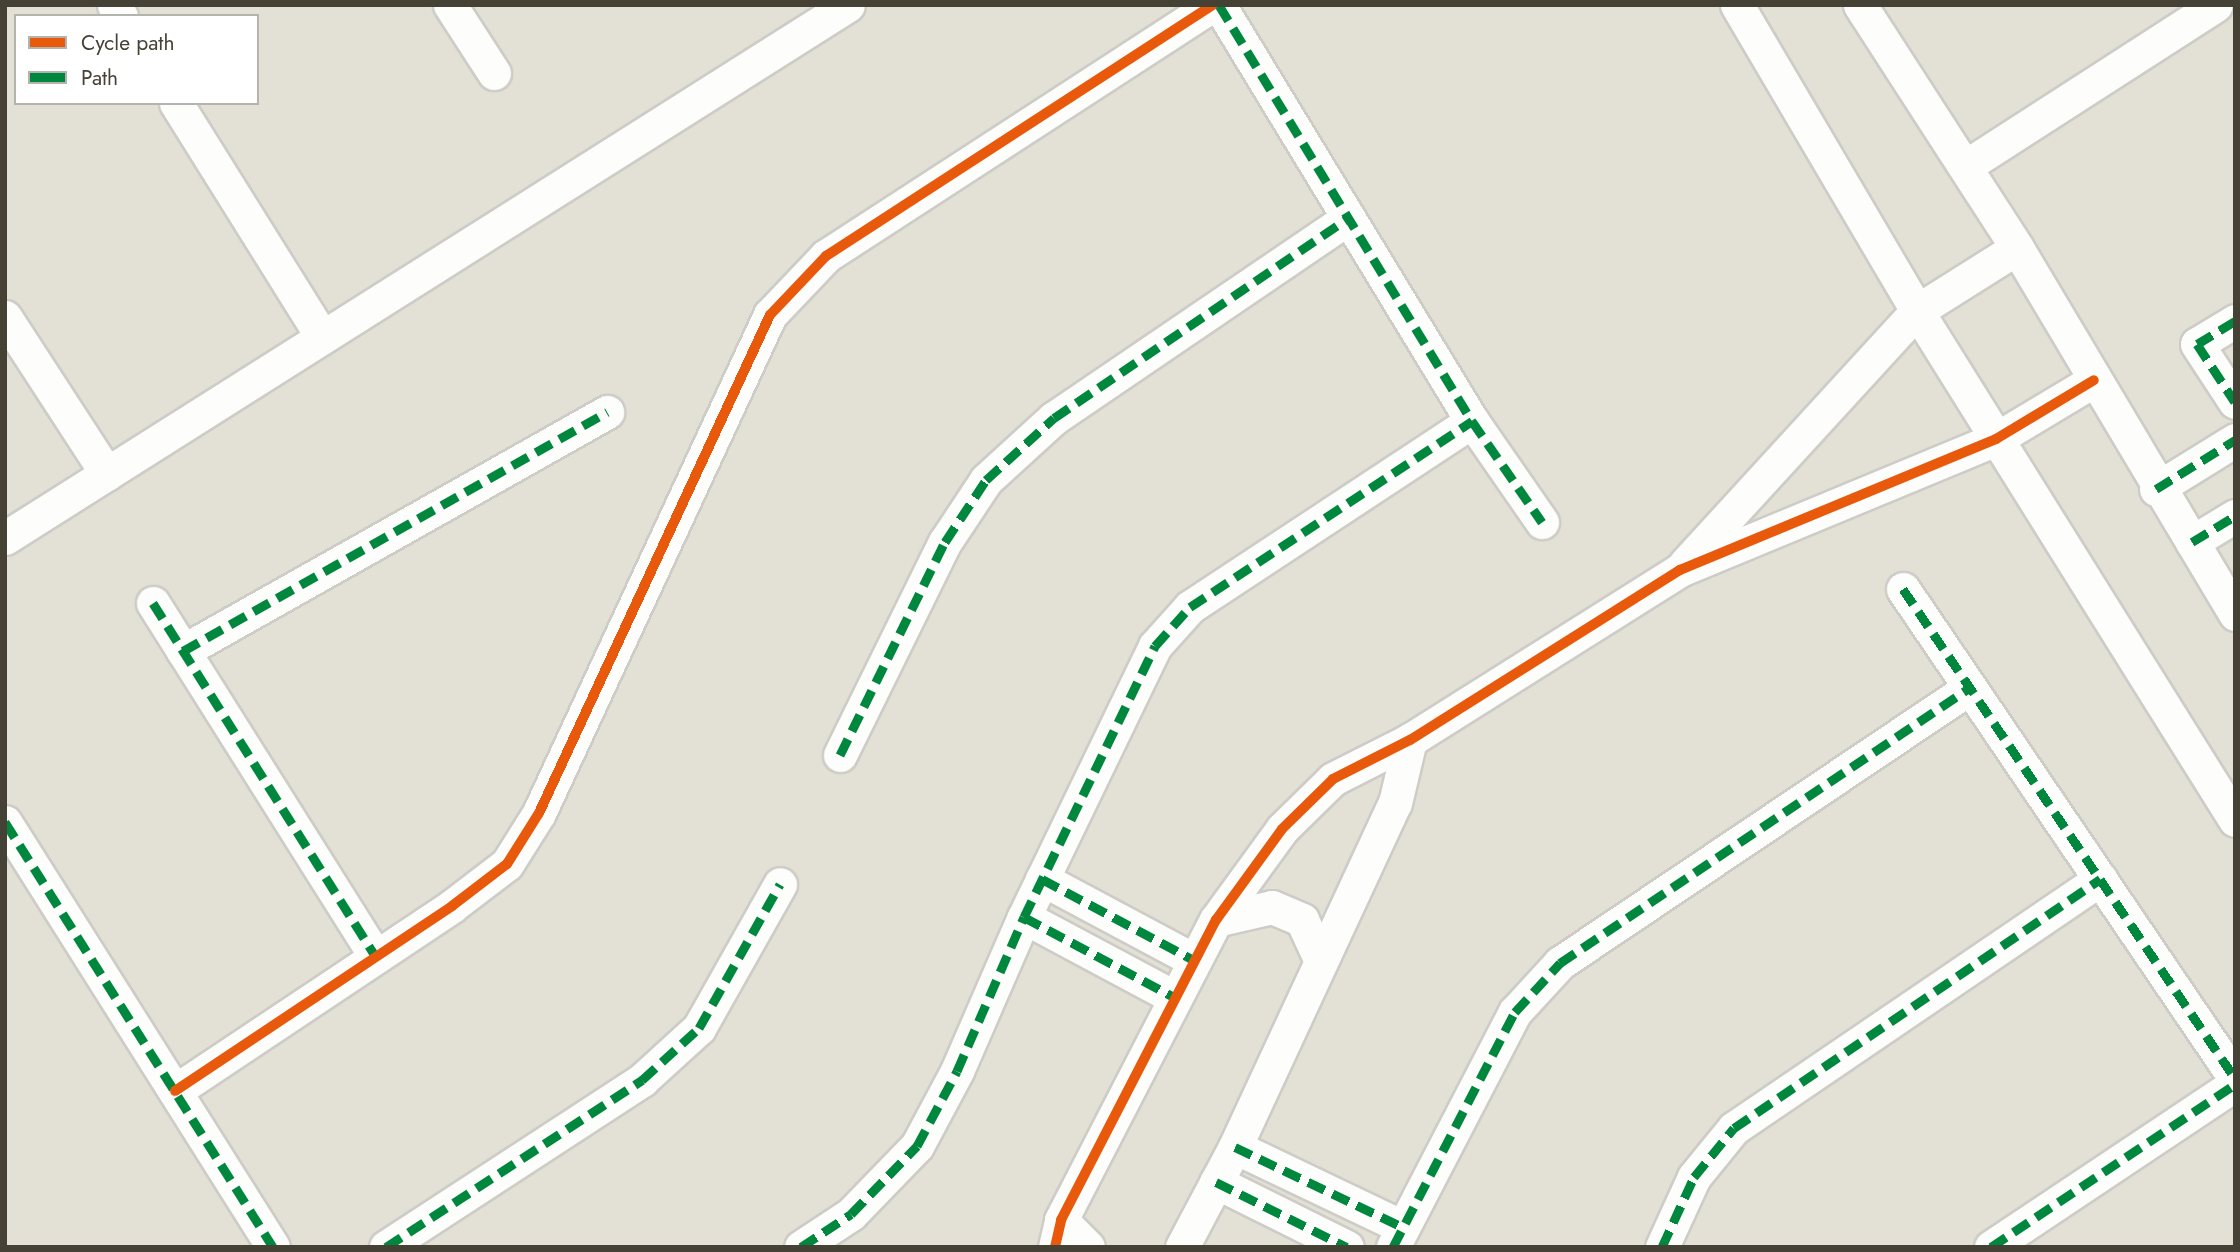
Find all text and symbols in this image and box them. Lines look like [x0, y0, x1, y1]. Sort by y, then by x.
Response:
legend [14, 14, 259, 105]
text: Cycle path [81, 28, 174, 58]
text: Path [81, 63, 118, 93]

